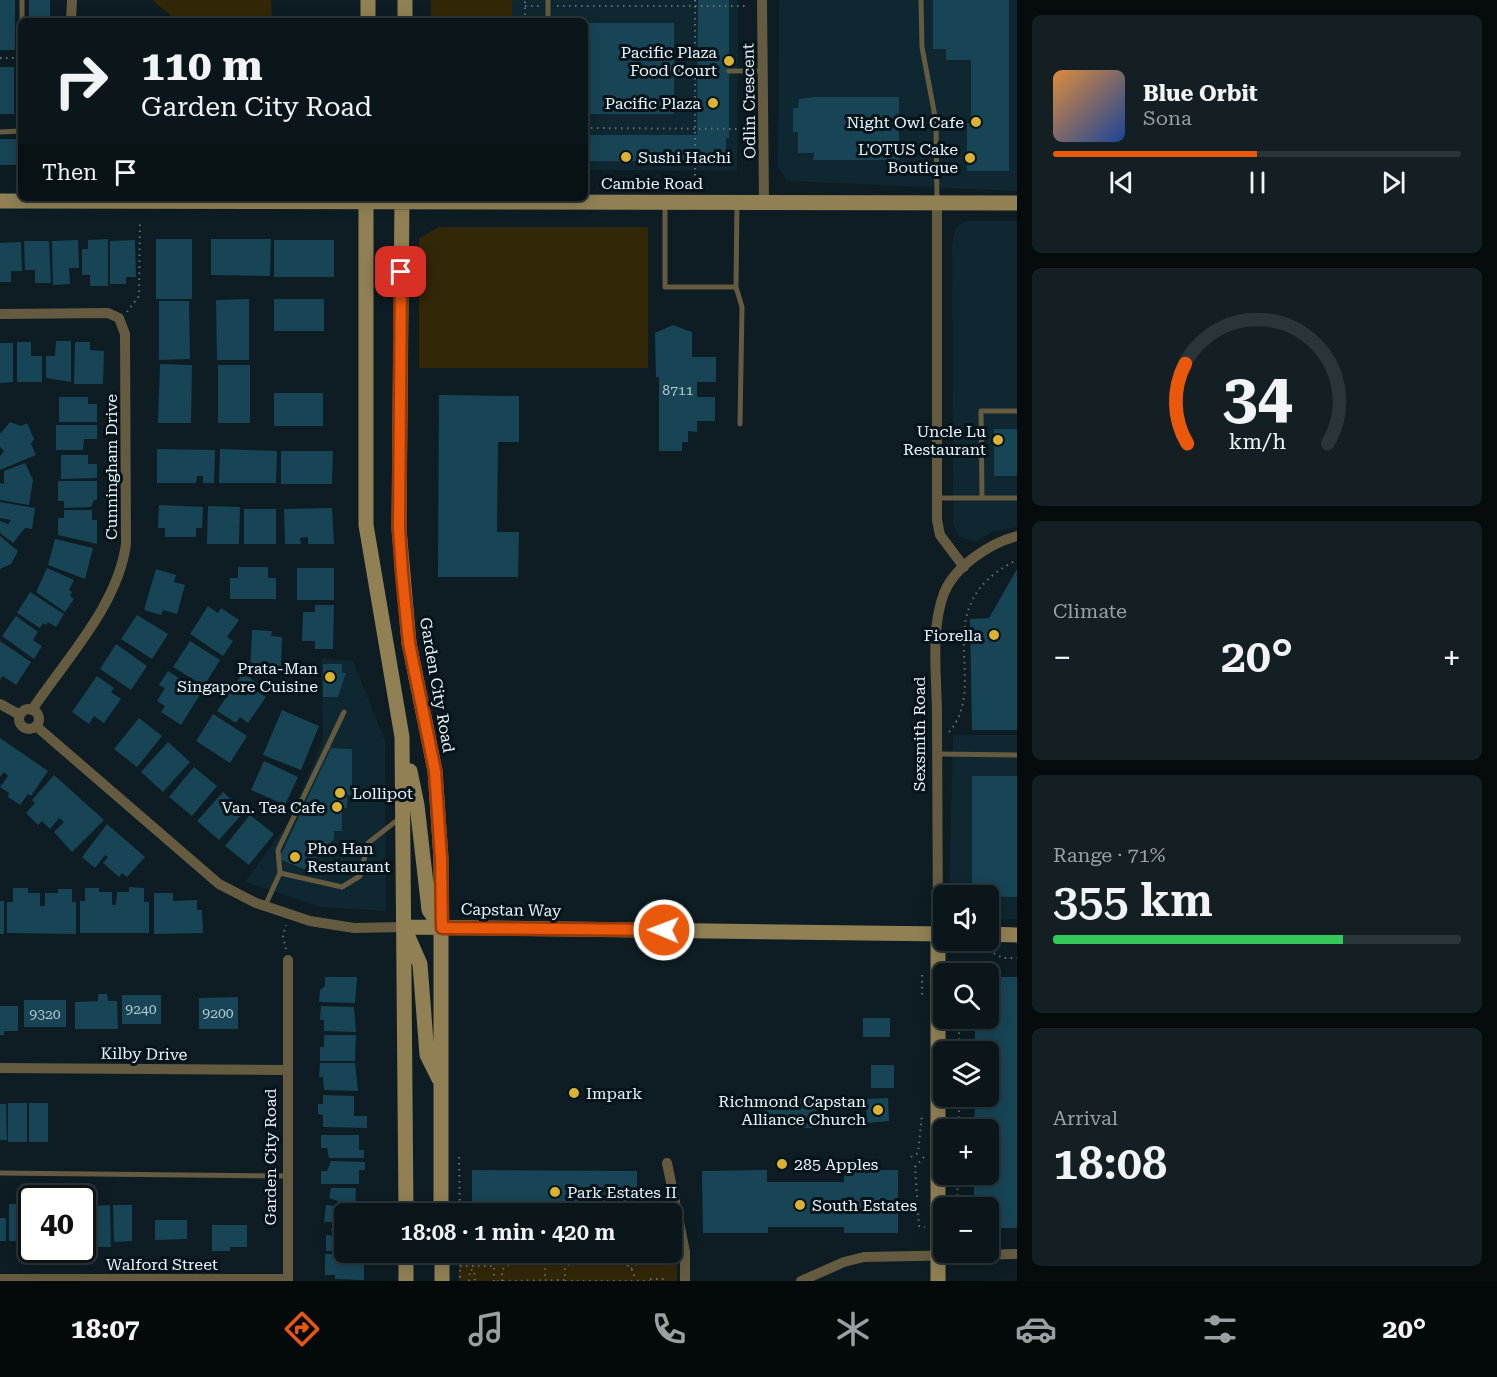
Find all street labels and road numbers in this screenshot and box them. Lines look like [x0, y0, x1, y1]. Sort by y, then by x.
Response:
street label: Odlin Crescent [738, 43, 760, 159]
street label: Cambie Road [601, 174, 703, 193]
street label: Cunningham Drive [102, 394, 121, 540]
street label: Garden City Road [416, 616, 458, 754]
street label: Sexsmith Road [910, 676, 929, 792]
street label: Capstan Way [461, 900, 562, 920]
street label: Kilby Drive [100, 1044, 188, 1064]
street label: Garden City Road [261, 1089, 280, 1225]
street label: Walford Street [106, 1255, 218, 1274]

